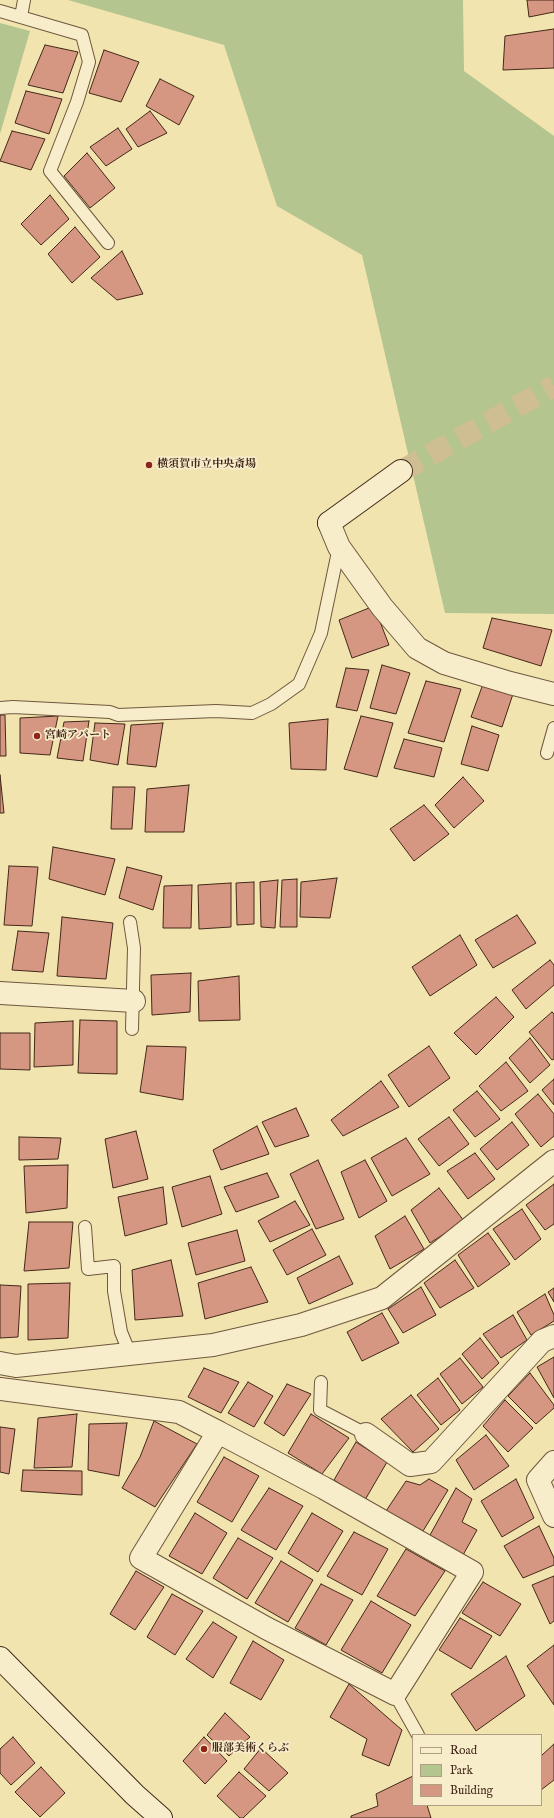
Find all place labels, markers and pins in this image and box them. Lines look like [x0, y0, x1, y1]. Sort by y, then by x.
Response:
place label: 横須賀市立中央斎場 [157, 458, 256, 472]
marker: 横須賀市立中央斎場 [144, 460, 154, 470]
place label: 宮崎アパート [45, 729, 111, 743]
marker: 宮崎アパート [32, 731, 42, 741]
place label: 服部美術くらぶ [212, 1742, 289, 1756]
marker: 服部美術くらぶ [199, 1744, 209, 1754]

